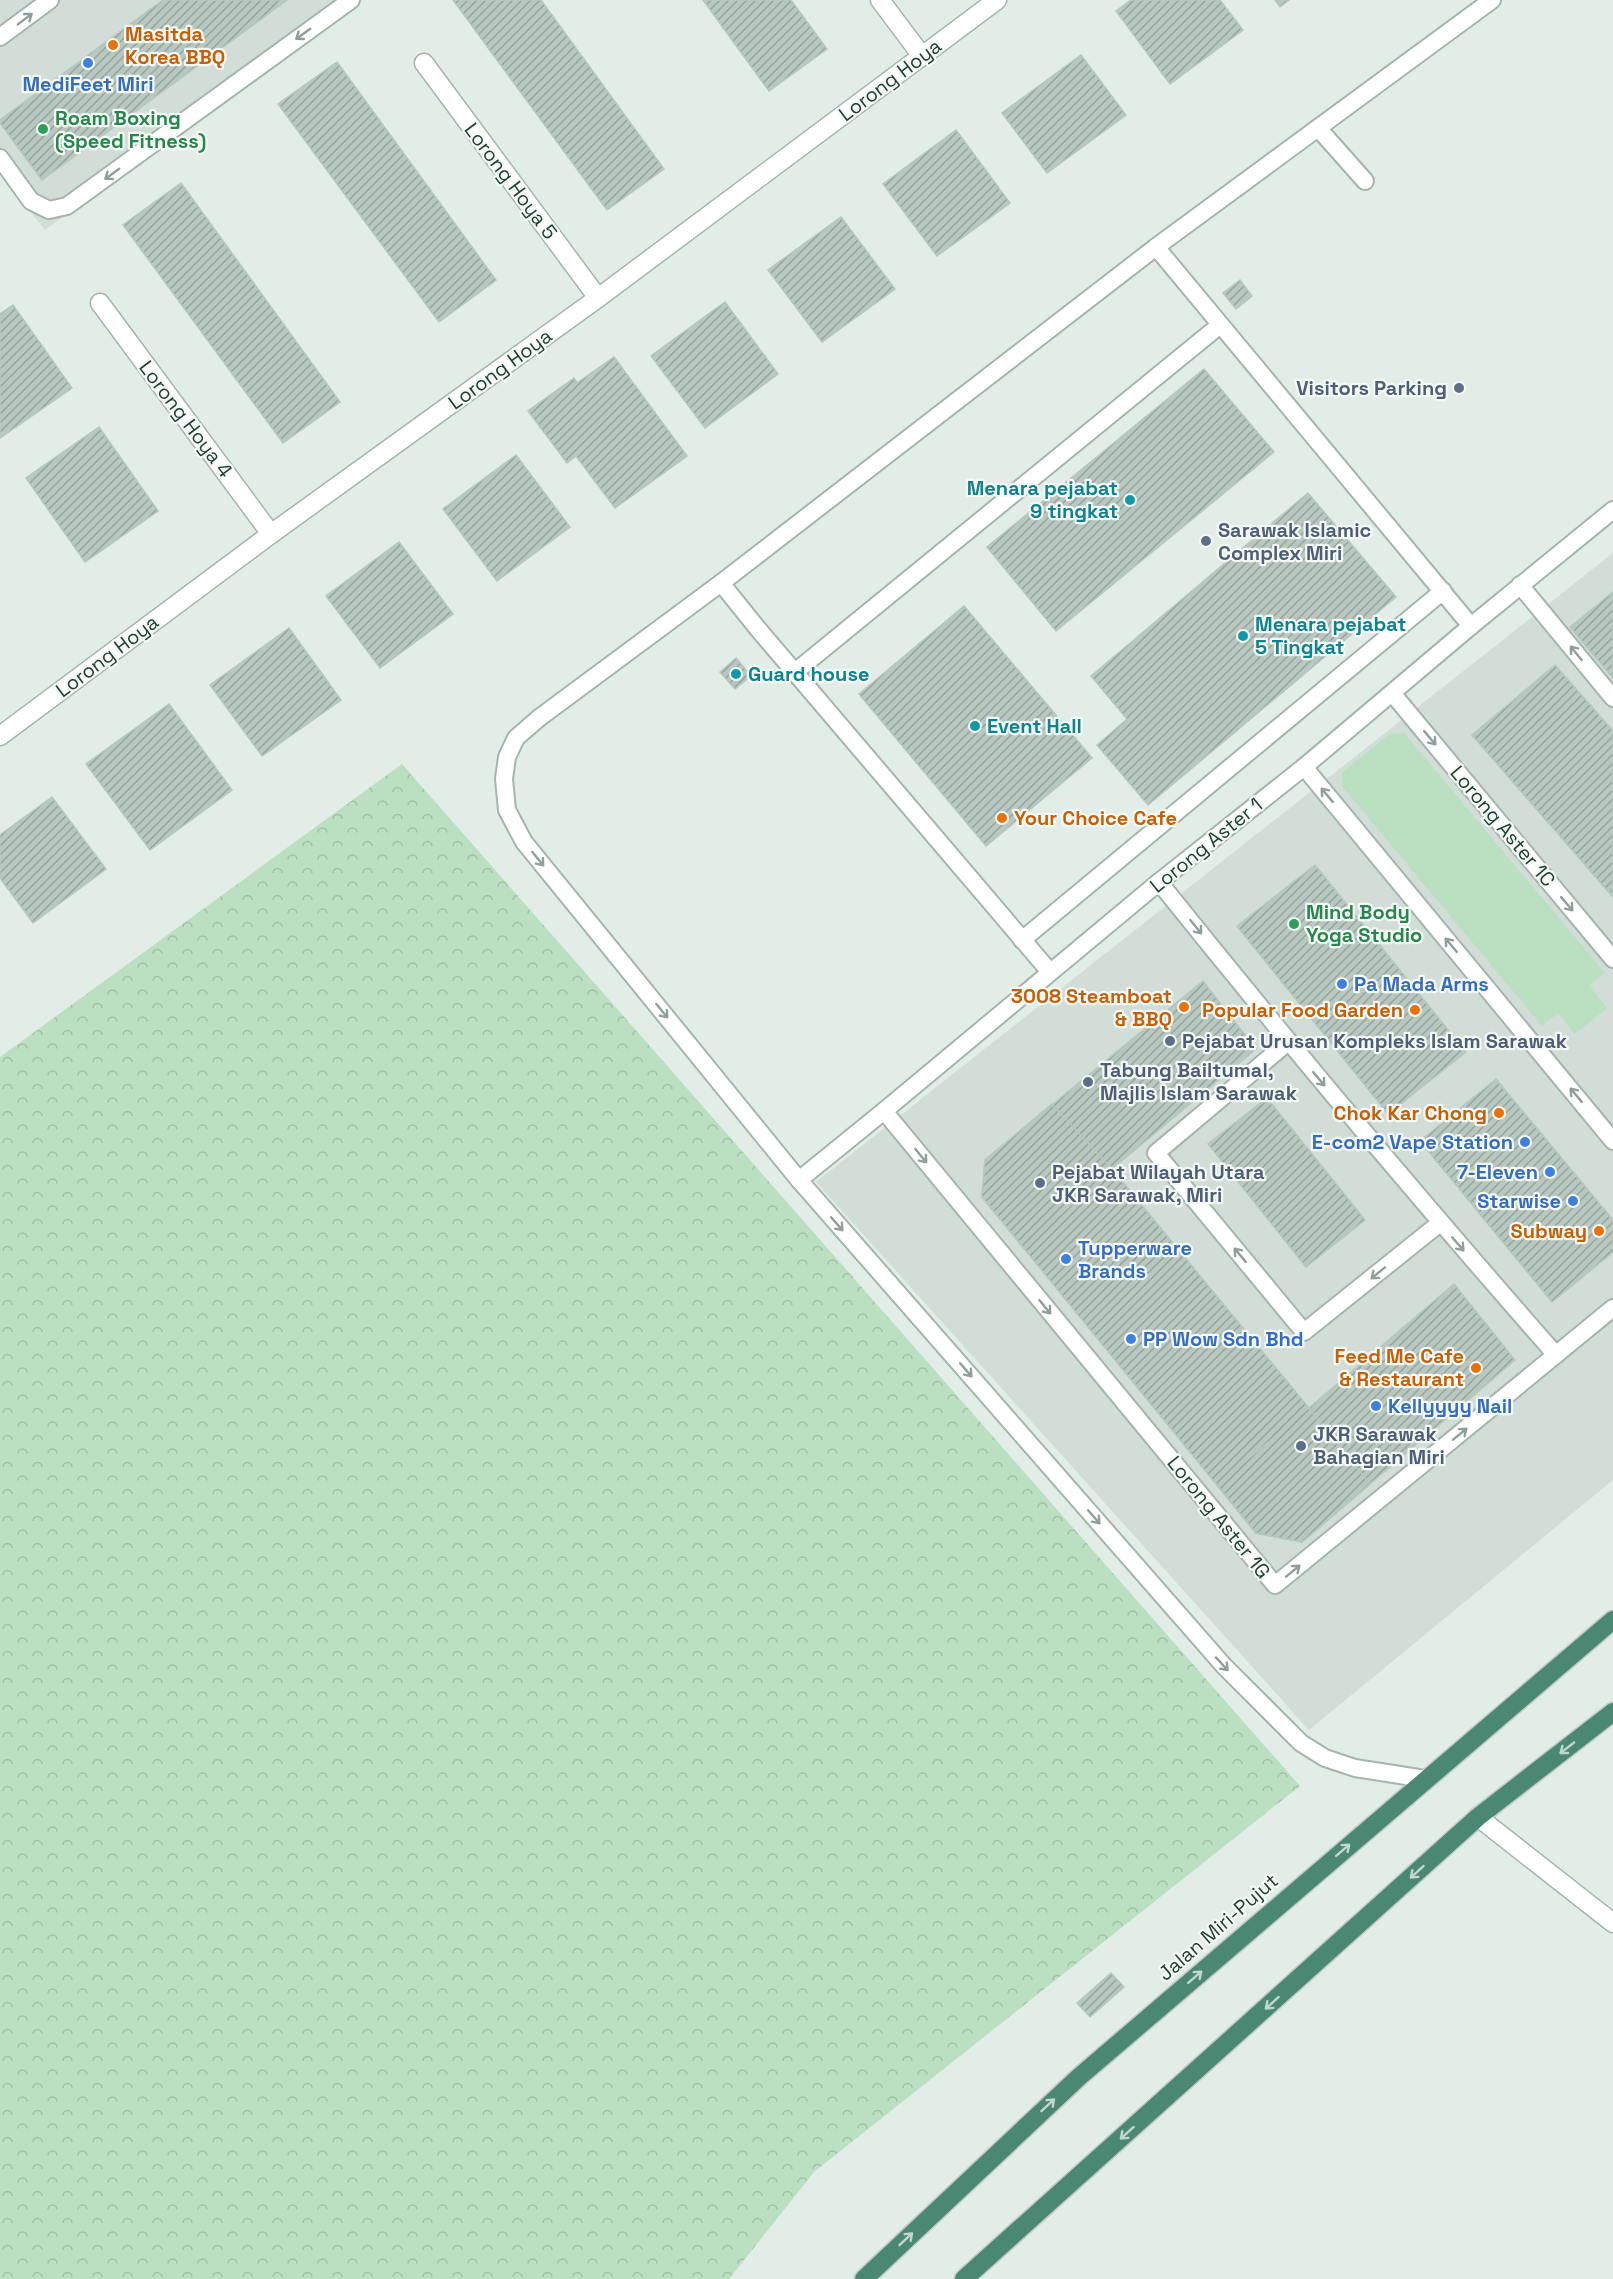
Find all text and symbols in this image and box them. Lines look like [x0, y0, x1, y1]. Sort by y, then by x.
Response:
one-way arrow [17, 12, 33, 25]
place label: Masitda Korea BBQ [125, 21, 225, 70]
one-way arrow [296, 28, 312, 41]
street label: Lorong Hoya [833, 33, 947, 127]
marker: Masitda Korea BBQ [106, 38, 120, 52]
marker: MediFeet Miri [81, 56, 95, 70]
place label: MediFeet Miri [22, 71, 154, 97]
place label: Roam Boxing (Speed Fitness) [55, 105, 206, 154]
street label: Lorong Hoya 5 [459, 118, 563, 244]
marker: Roam Boxing (Speed Fitness) [36, 122, 50, 136]
one-way arrow [104, 168, 120, 180]
street label: Lorong Hoya [443, 323, 557, 415]
street label: Lorong Hoya 4 [134, 355, 238, 483]
place label: Visitors Parking [1296, 375, 1447, 401]
marker: Visitors Parking [1452, 381, 1466, 395]
place label: Menara pejabat 9 tingkat [967, 475, 1118, 524]
marker: Menara pejabat 9 tingkat [1123, 493, 1137, 507]
place label: Sarawak Islamic Complex Miri [1218, 517, 1372, 566]
marker: Sarawak Islamic Complex Miri [1199, 534, 1213, 548]
street label: Lorong Hoya [50, 609, 164, 703]
place label: Menara pejabat 5 Tingkat [1255, 611, 1406, 660]
marker: Menara pejabat 5 Tingkat [1236, 629, 1250, 643]
one-way arrow [1569, 646, 1583, 661]
place label: Guard house [748, 661, 869, 687]
marker: Guard house [729, 667, 743, 681]
place label: Event Hall [987, 713, 1082, 739]
marker: Event Hall [968, 719, 982, 733]
one-way arrow [1423, 730, 1436, 746]
street label: Lorong Aster 1C [1445, 760, 1561, 892]
one-way arrow [1320, 788, 1334, 803]
street label: Lorong Aster 1 [1144, 792, 1268, 898]
place label: Your Choice Cafe [1014, 805, 1177, 831]
marker: Your Choice Cafe [995, 811, 1009, 825]
one-way arrow [532, 851, 545, 867]
one-way arrow [1561, 896, 1574, 912]
place label: Mind Body Yoga Studio [1306, 899, 1422, 948]
marker: Mind Body Yoga Studio [1287, 917, 1301, 931]
one-way arrow [1189, 919, 1202, 935]
one-way arrow [1445, 937, 1458, 953]
place label: Pa Mada Arms [1354, 971, 1489, 997]
marker: Pa Mada Arms [1335, 977, 1349, 991]
place label: 3008 Steamboat & BBQ [1011, 983, 1172, 1032]
place label: Popular Food Garden [1202, 997, 1403, 1023]
marker: 3008 Steamboat & BBQ [1177, 1000, 1191, 1014]
one-way arrow [655, 1002, 668, 1018]
marker: Popular Food Garden [1408, 1003, 1422, 1017]
place label: Pejabat Urusan Kompleks Islam Sarawak [1182, 1028, 1567, 1054]
marker: Pejabat Urusan Kompleks Islam Sarawak [1163, 1034, 1177, 1048]
place label: Tabung Bailtumal, Majlis Islam Sarawak [1100, 1057, 1297, 1106]
one-way arrow [1312, 1071, 1325, 1087]
marker: Tabung Bailtumal, Majlis Islam Sarawak [1081, 1075, 1095, 1089]
one-way arrow [1569, 1088, 1582, 1104]
place label: Chok Kar Chong [1334, 1100, 1487, 1126]
marker: Chok Kar Chong [1492, 1106, 1506, 1120]
place label: E-com2 Vape Station [1312, 1129, 1513, 1155]
marker: E-com2 Vape Station [1518, 1135, 1532, 1149]
one-way arrow [915, 1148, 928, 1164]
place label: Pejabat Wilayah Utara JKR Sarawak, Miri [1052, 1159, 1265, 1208]
place label: 7-Eleven [1457, 1159, 1538, 1185]
marker: 7-Eleven [1543, 1165, 1557, 1179]
marker: Pejabat Wilayah Utara JKR Sarawak, Miri [1033, 1176, 1047, 1190]
place label: Starwise [1477, 1188, 1561, 1214]
marker: Starwise [1566, 1194, 1580, 1208]
one-way arrow [830, 1215, 844, 1231]
place label: Subway [1511, 1218, 1587, 1244]
marker: Subway [1592, 1224, 1606, 1238]
place label: Tupperware Brands [1078, 1235, 1192, 1284]
one-way arrow [1451, 1236, 1465, 1251]
one-way arrow [1233, 1248, 1247, 1263]
marker: Tupperware Brands [1059, 1252, 1073, 1266]
one-way arrow [1371, 1266, 1386, 1280]
one-way arrow [1039, 1299, 1052, 1315]
place label: PP Wow Sdn Bhd [1143, 1326, 1304, 1352]
marker: PP Wow Sdn Bhd [1124, 1332, 1138, 1346]
place label: Feed Me Cafe & Restaurant [1335, 1343, 1464, 1392]
marker: Feed Me Cafe & Restaurant [1469, 1361, 1483, 1375]
one-way arrow [959, 1363, 973, 1378]
place label: Kellyyyy Nail [1388, 1393, 1512, 1419]
marker: Kellyyyy Nail [1369, 1399, 1383, 1413]
place label: JKR Sarawak Bahagian Miri [1313, 1421, 1445, 1470]
one-way arrow [1452, 1427, 1468, 1440]
marker: JKR Sarawak Bahagian Miri [1294, 1439, 1308, 1453]
street label: Lorong Aster 1G [1162, 1450, 1276, 1584]
one-way arrow [1087, 1509, 1101, 1524]
one-way arrow [1285, 1564, 1301, 1577]
one-way arrow [1215, 1656, 1229, 1671]
one-way arrow [1559, 1741, 1575, 1754]
one-way arrow [1335, 1843, 1351, 1856]
one-way arrow [1410, 1865, 1425, 1879]
street label: Jalan Miri-Pujut [1152, 1868, 1284, 1986]
one-way arrow [1187, 1970, 1202, 1984]
one-way arrow [1265, 1995, 1280, 2009]
one-way arrow [1041, 2098, 1056, 2112]
one-way arrow [1120, 2126, 1135, 2140]
one-way arrow [899, 2232, 914, 2246]

